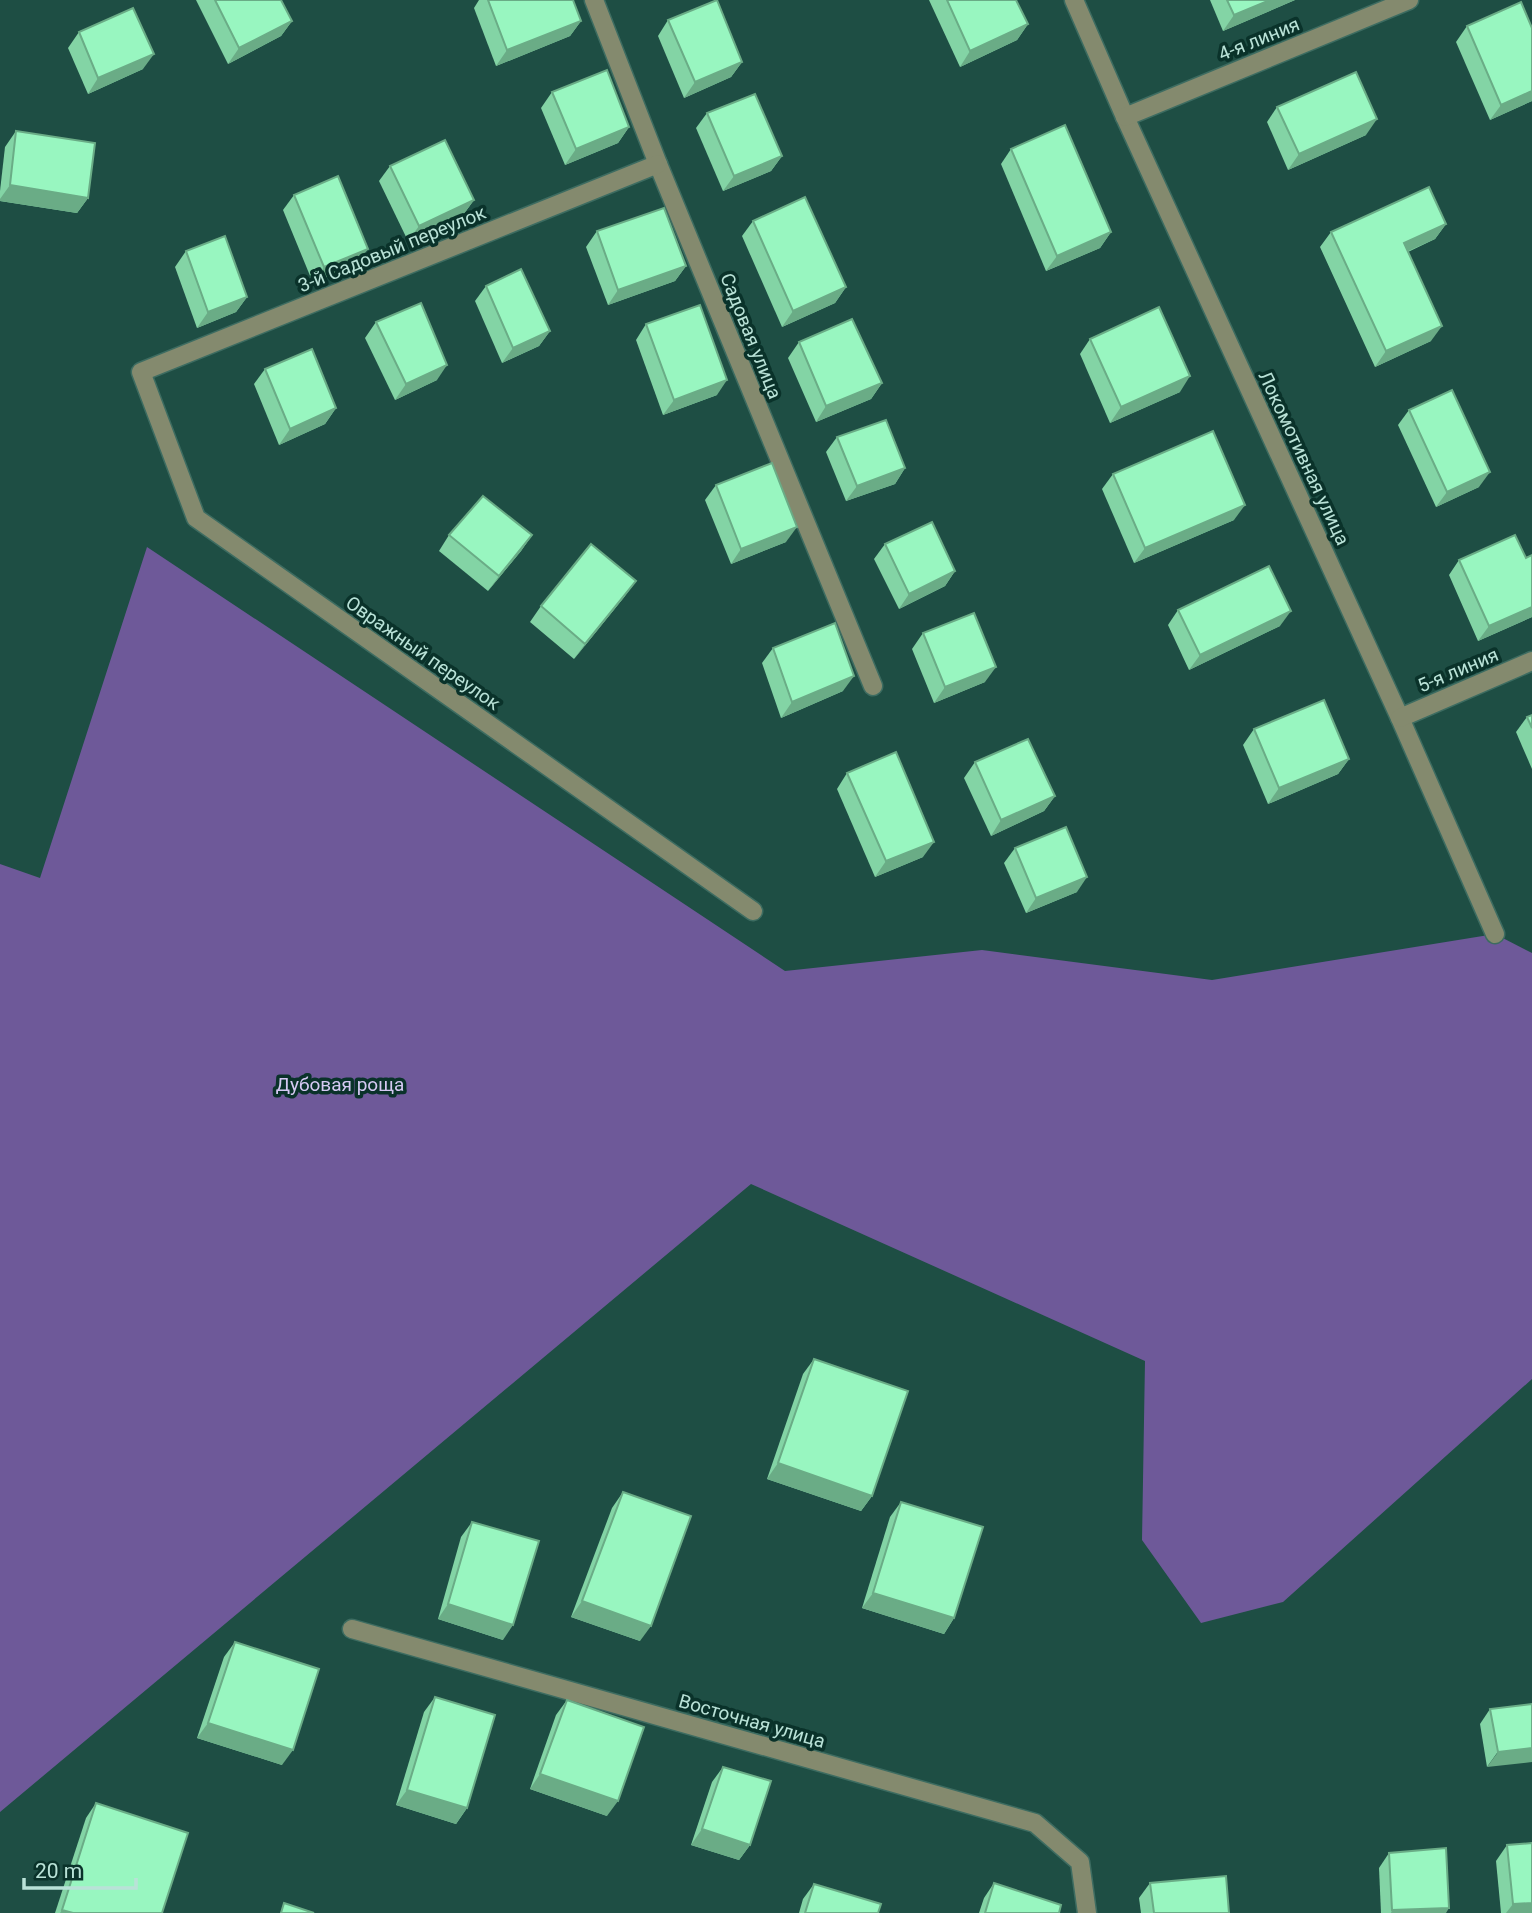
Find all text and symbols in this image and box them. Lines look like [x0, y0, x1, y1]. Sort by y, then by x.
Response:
street label: 4-я линия [1215, 12, 1303, 66]
street label: 3-й Садовый переулок [295, 201, 490, 297]
street label: Садовая улица [715, 270, 787, 402]
street label: Локомотивная улица [1254, 367, 1354, 549]
street label: Овражный переулок [341, 591, 505, 715]
street label: 5-я линия [1414, 643, 1502, 697]
park label: Дубовая роща [276, 1073, 404, 1096]
street label: Восточная улица [676, 1689, 828, 1753]
scale bar [24, 1846, 136, 1890]
text: 20 m [35, 1859, 82, 1883]

